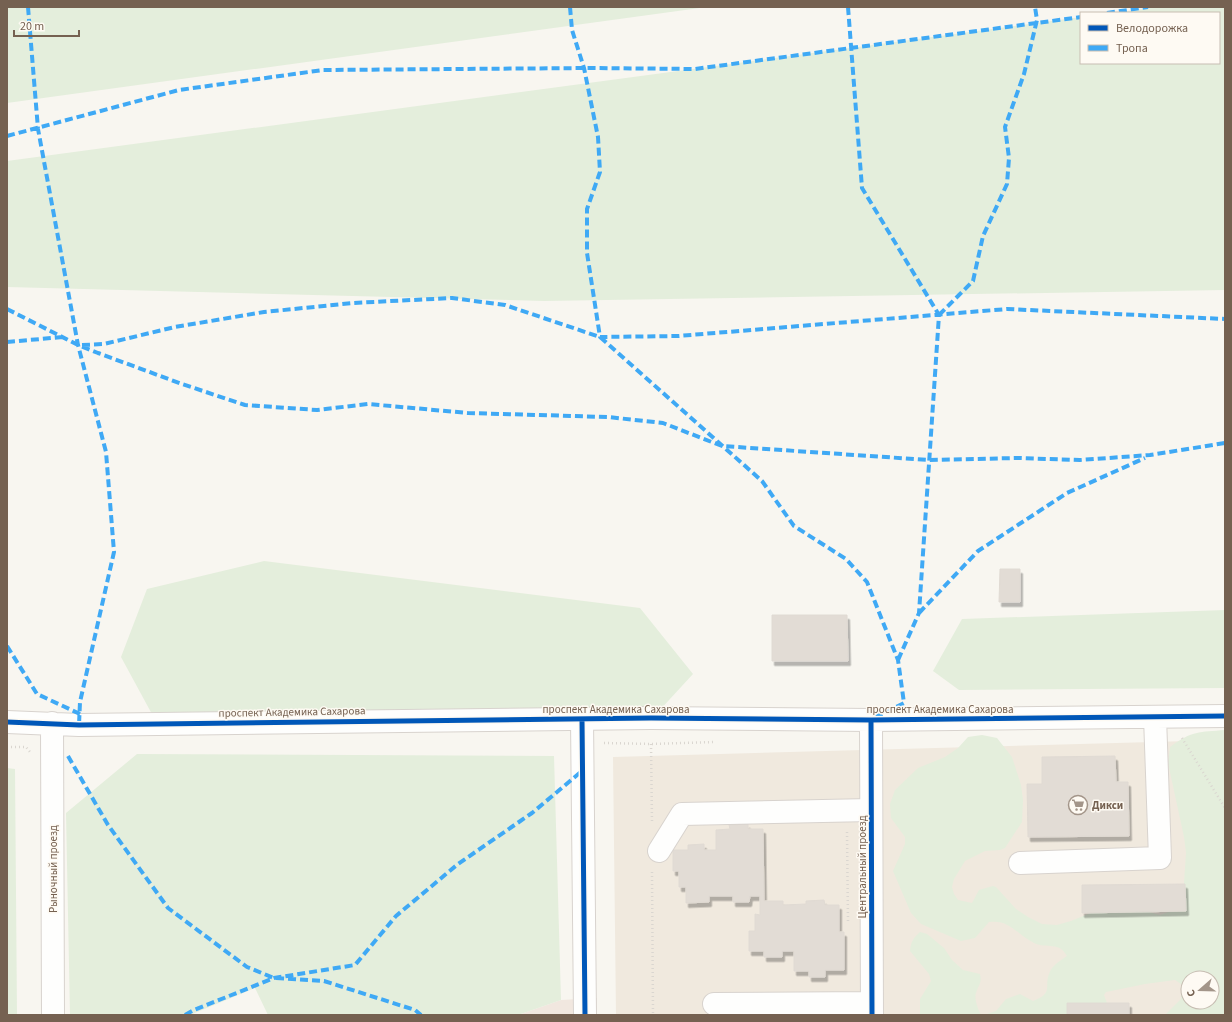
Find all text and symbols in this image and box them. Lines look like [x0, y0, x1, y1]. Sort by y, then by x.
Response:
scale bar [14, 12, 79, 38]
legend [1080, 12, 1220, 64]
text: 20 m [20, 18, 44, 35]
text: Велодорожка [1116, 20, 1188, 37]
text: Тропа [1116, 40, 1148, 57]
street label: проспект Академика Сахарова [542, 702, 690, 717]
street label: проспект Академика Сахарова [866, 702, 1014, 717]
street label: проспект Академика Сахарова [218, 703, 366, 721]
supermarket icon: Дикси [1067, 794, 1089, 816]
place label: Дикси [1092, 798, 1123, 813]
street label: Центральный проезд [855, 815, 870, 919]
street label: Рыночный проезд [46, 825, 61, 913]
north arrow [1180, 970, 1220, 1010]
text: С [1183, 987, 1199, 999]

